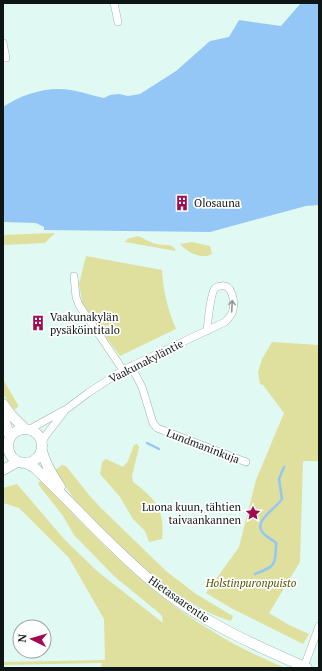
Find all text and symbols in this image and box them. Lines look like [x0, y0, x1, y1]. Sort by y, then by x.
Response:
building icon: Olosauna [173, 194, 191, 212]
place label: Olosauna [194, 196, 241, 210]
one-way arrow [228, 300, 236, 313]
place label: Vaakunakylän pysäköintitalo [50, 310, 120, 337]
building icon: Vaakunakylän pysäköintitalo [29, 314, 47, 332]
street label: Vaakunakyläntie [107, 336, 186, 386]
street label: Lundmaninkuja [164, 426, 242, 467]
place label: Luona kuun, tähtien taivaankannen [142, 500, 241, 527]
place icon: Luona kuun, tähtien taivaankannen [244, 504, 262, 522]
street label: Hietasaarentie [146, 573, 213, 626]
park label: Holstinpuronpuisto [205, 576, 297, 590]
north arrow [12, 619, 52, 659]
text: N [15, 633, 29, 643]

